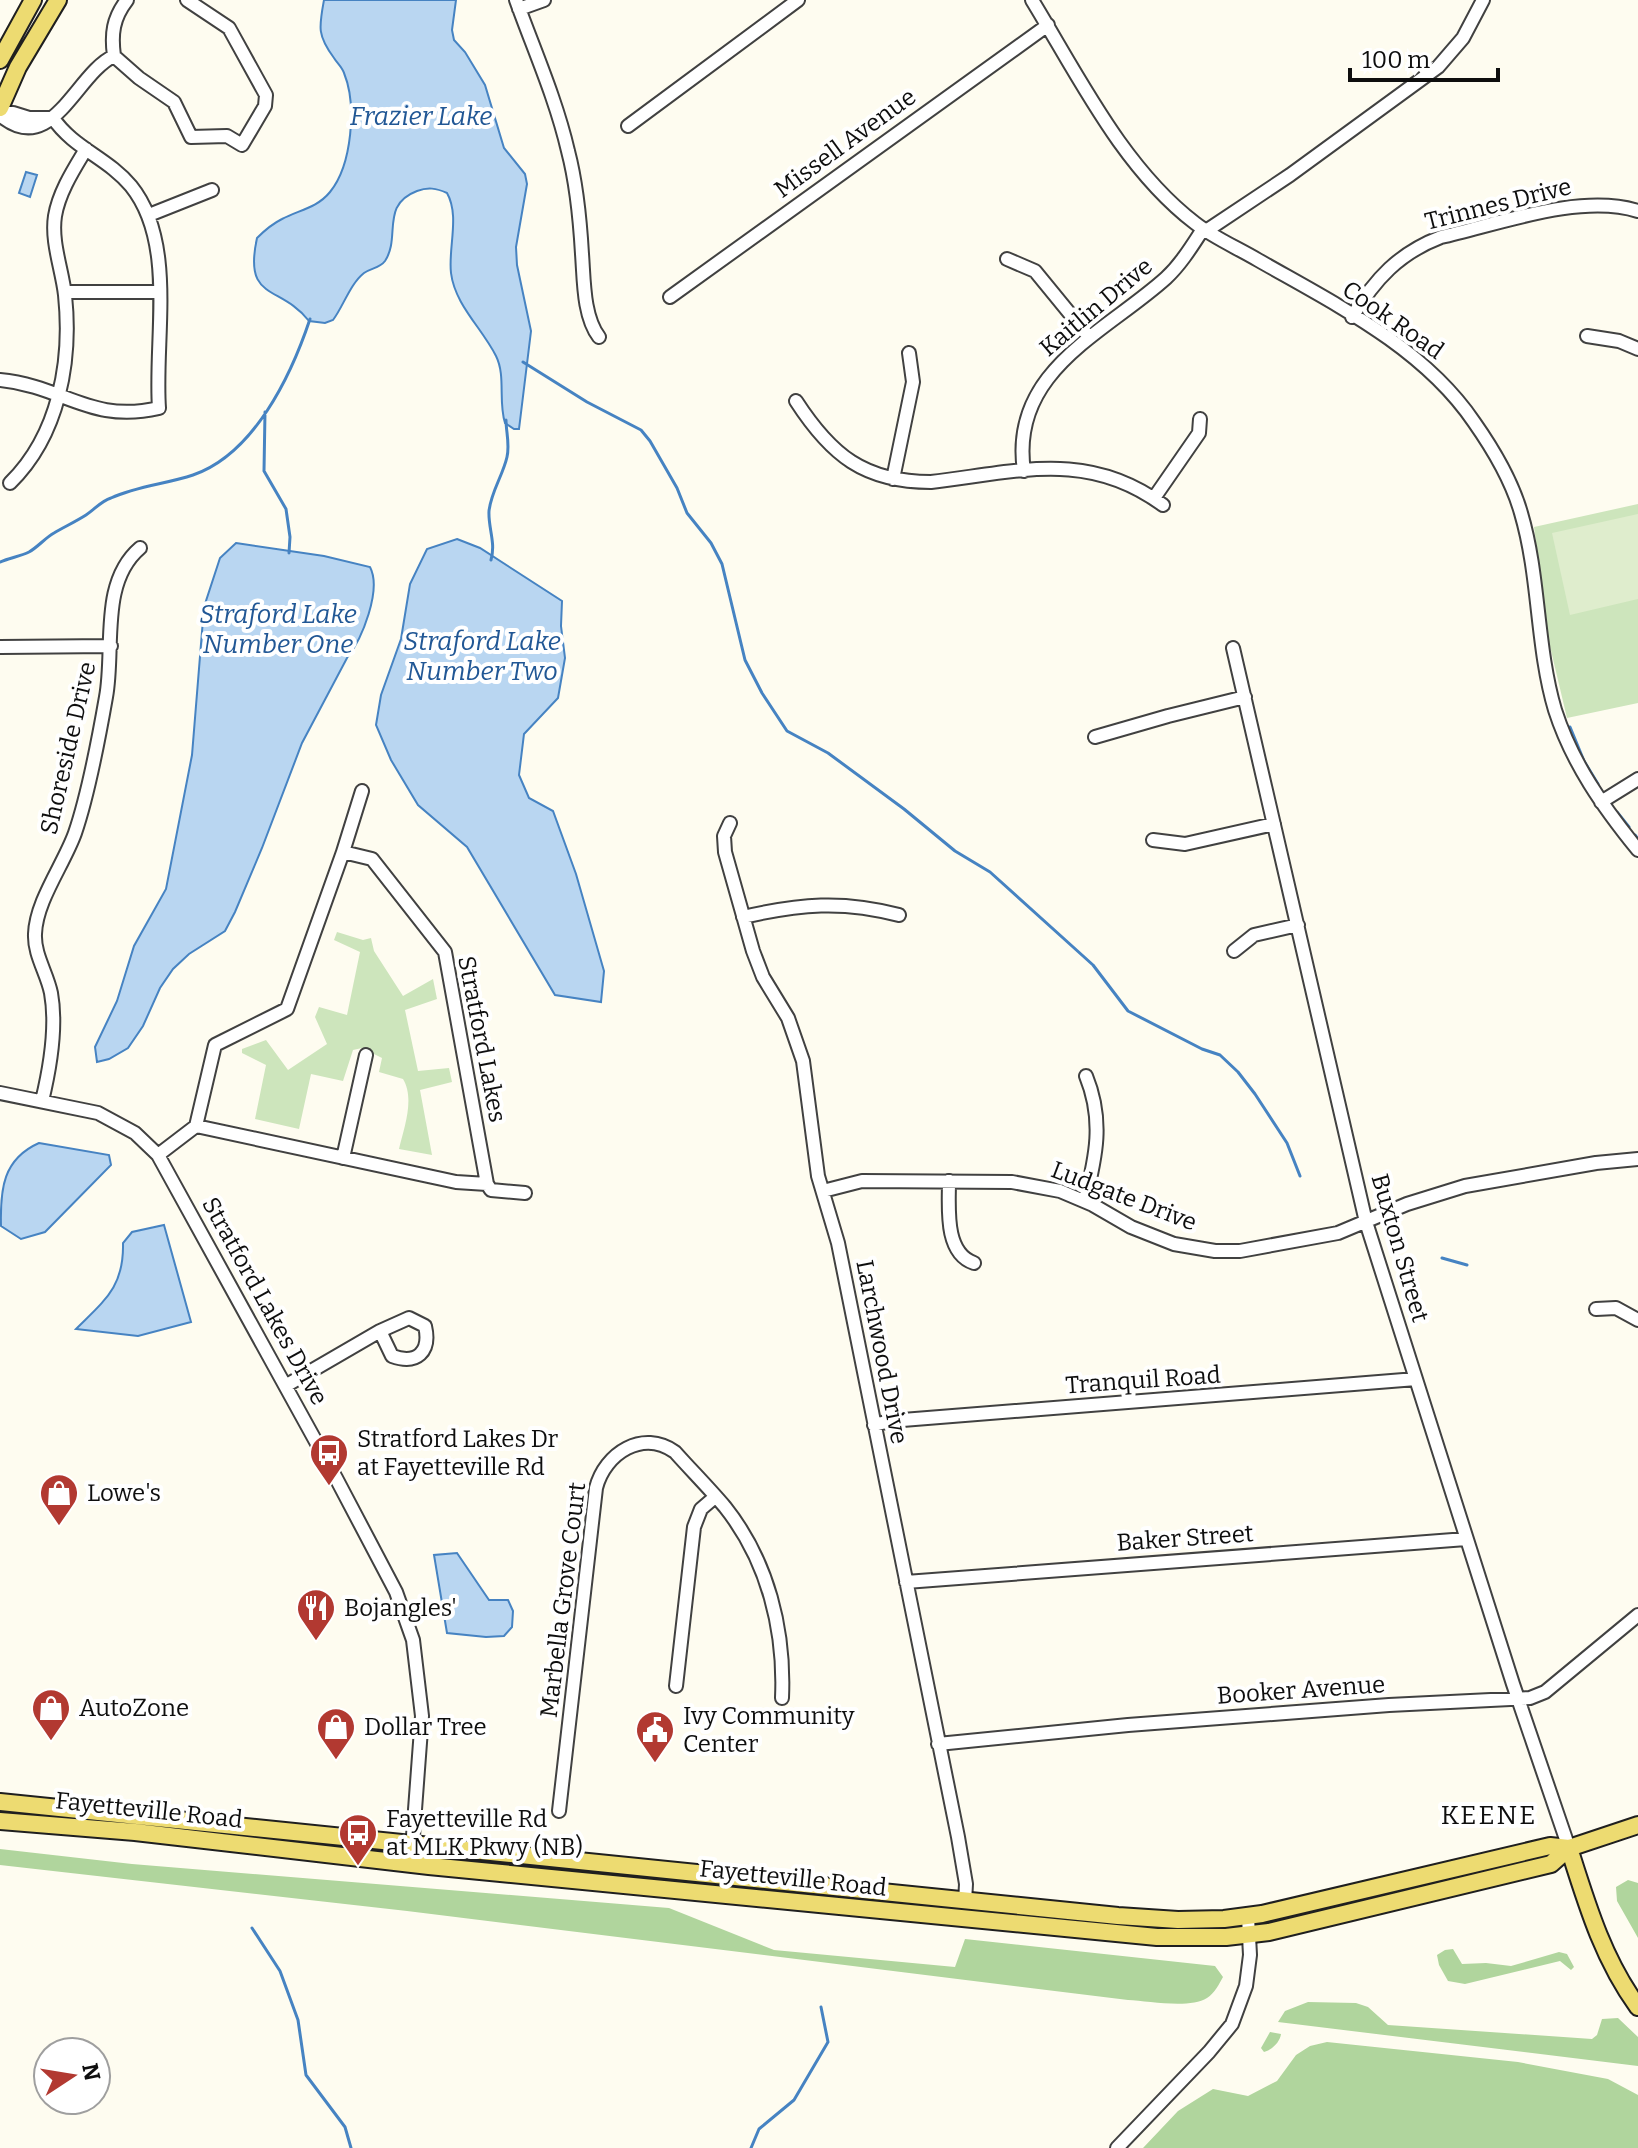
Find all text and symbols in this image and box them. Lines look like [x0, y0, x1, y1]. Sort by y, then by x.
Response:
scale bar [1350, 32, 1498, 82]
text: 100 m [1362, 46, 1430, 74]
street label: Missell Avenue [769, 82, 921, 204]
water label: Frazier Lake [350, 101, 492, 132]
street label: Trinnes Drive [1422, 172, 1574, 236]
street label: Kaitlin Drive [1034, 252, 1158, 362]
street label: Cook Road [1337, 275, 1449, 365]
water label: Straford Lake Number One [199, 599, 357, 660]
water label: Straford Lake Number Two [403, 626, 561, 687]
street label: Shoreside Drive [35, 659, 101, 837]
street label: Stratford Lakes [452, 953, 512, 1125]
street label: Ludgate Drive [1047, 1155, 1201, 1237]
street label: Buxton Street [1366, 1171, 1435, 1326]
street label: Stratford Lakes Drive [196, 1192, 334, 1410]
street label: Larchwood Drive [850, 1258, 914, 1446]
street label: Tranquil Road [1064, 1361, 1222, 1399]
place label: Stratford Lakes Dr at Fayetteville Rd [357, 1425, 559, 1481]
bus stop icon: Stratford Lakes Dr at Fayetteville Rd [308, 1432, 350, 1487]
shop icon: Lowe's [38, 1472, 80, 1527]
place label: Lowe's [87, 1479, 161, 1507]
street label: Marbella Grove Court [535, 1480, 591, 1719]
street label: Baker Street [1116, 1519, 1255, 1557]
restaurant icon: Bojangles' [295, 1587, 337, 1642]
place label: Bojangles' [344, 1594, 457, 1622]
street label: Booker Avenue [1216, 1670, 1386, 1710]
shop icon: AutoZone [30, 1687, 72, 1742]
place label: AutoZone [79, 1694, 189, 1722]
place label: Ivy Community Center [683, 1702, 855, 1758]
shop icon: Dollar Tree [315, 1706, 357, 1761]
public building icon: Ivy Community Center [634, 1709, 676, 1764]
place label: Dollar Tree [364, 1713, 487, 1741]
street label: Fayetteville Road [54, 1786, 244, 1834]
district label: KEENE [1441, 1800, 1537, 1831]
place label: Fayetteville Rd at MLK Pkwy (NB) [386, 1805, 583, 1861]
bus stop icon: Fayetteville Rd at MLK Pkwy (NB) [337, 1812, 379, 1867]
street label: Fayetteville Road [698, 1854, 888, 1902]
north arrow [32, 2036, 112, 2116]
text: N [76, 2061, 106, 2083]

